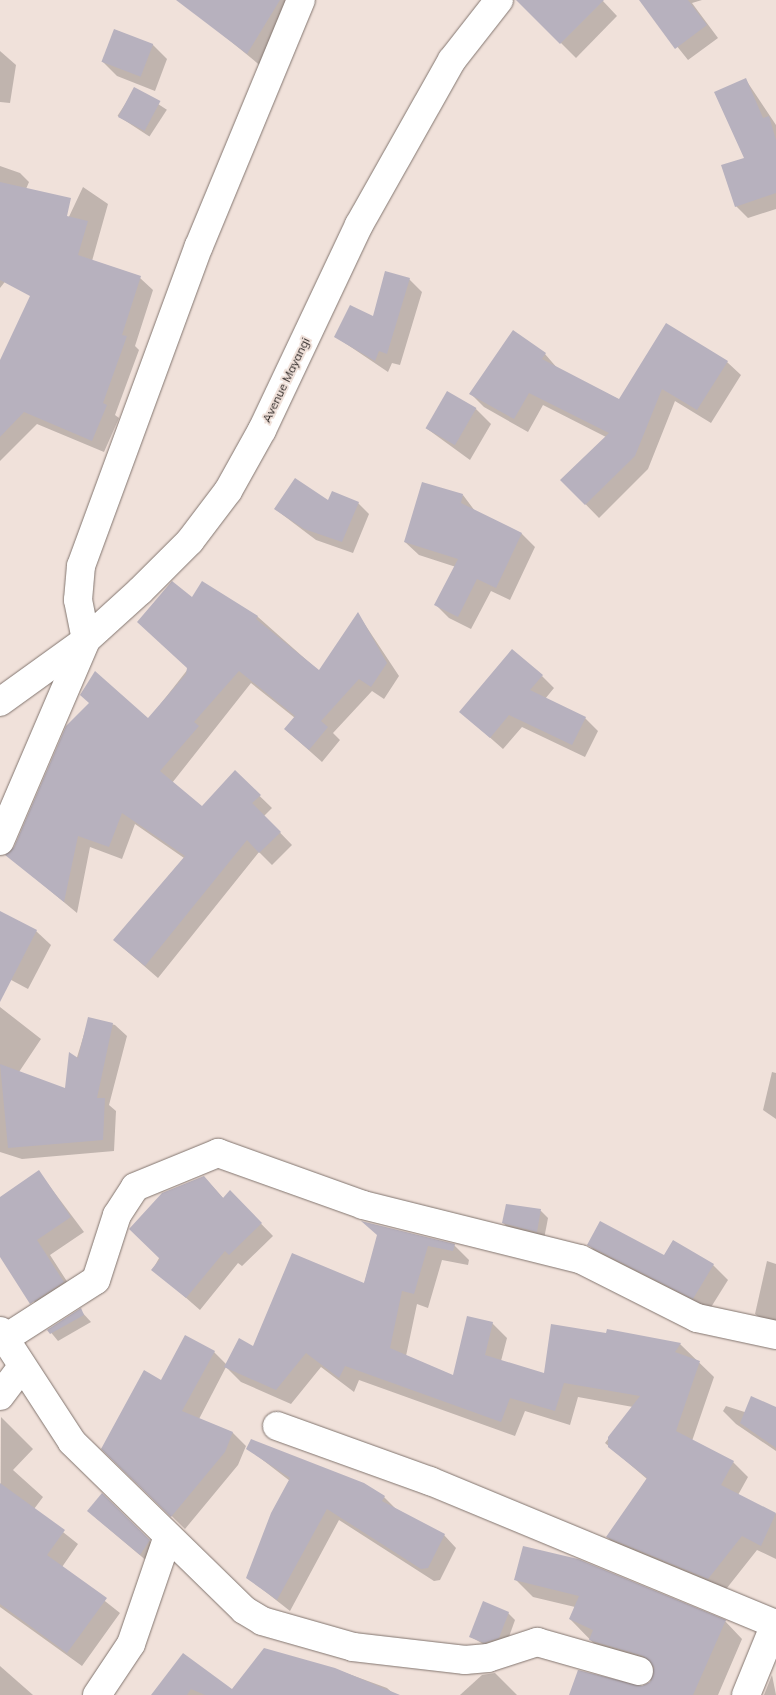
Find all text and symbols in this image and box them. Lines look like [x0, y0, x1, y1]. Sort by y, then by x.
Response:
street label: Avenue Mayangi [259, 335, 313, 425]

